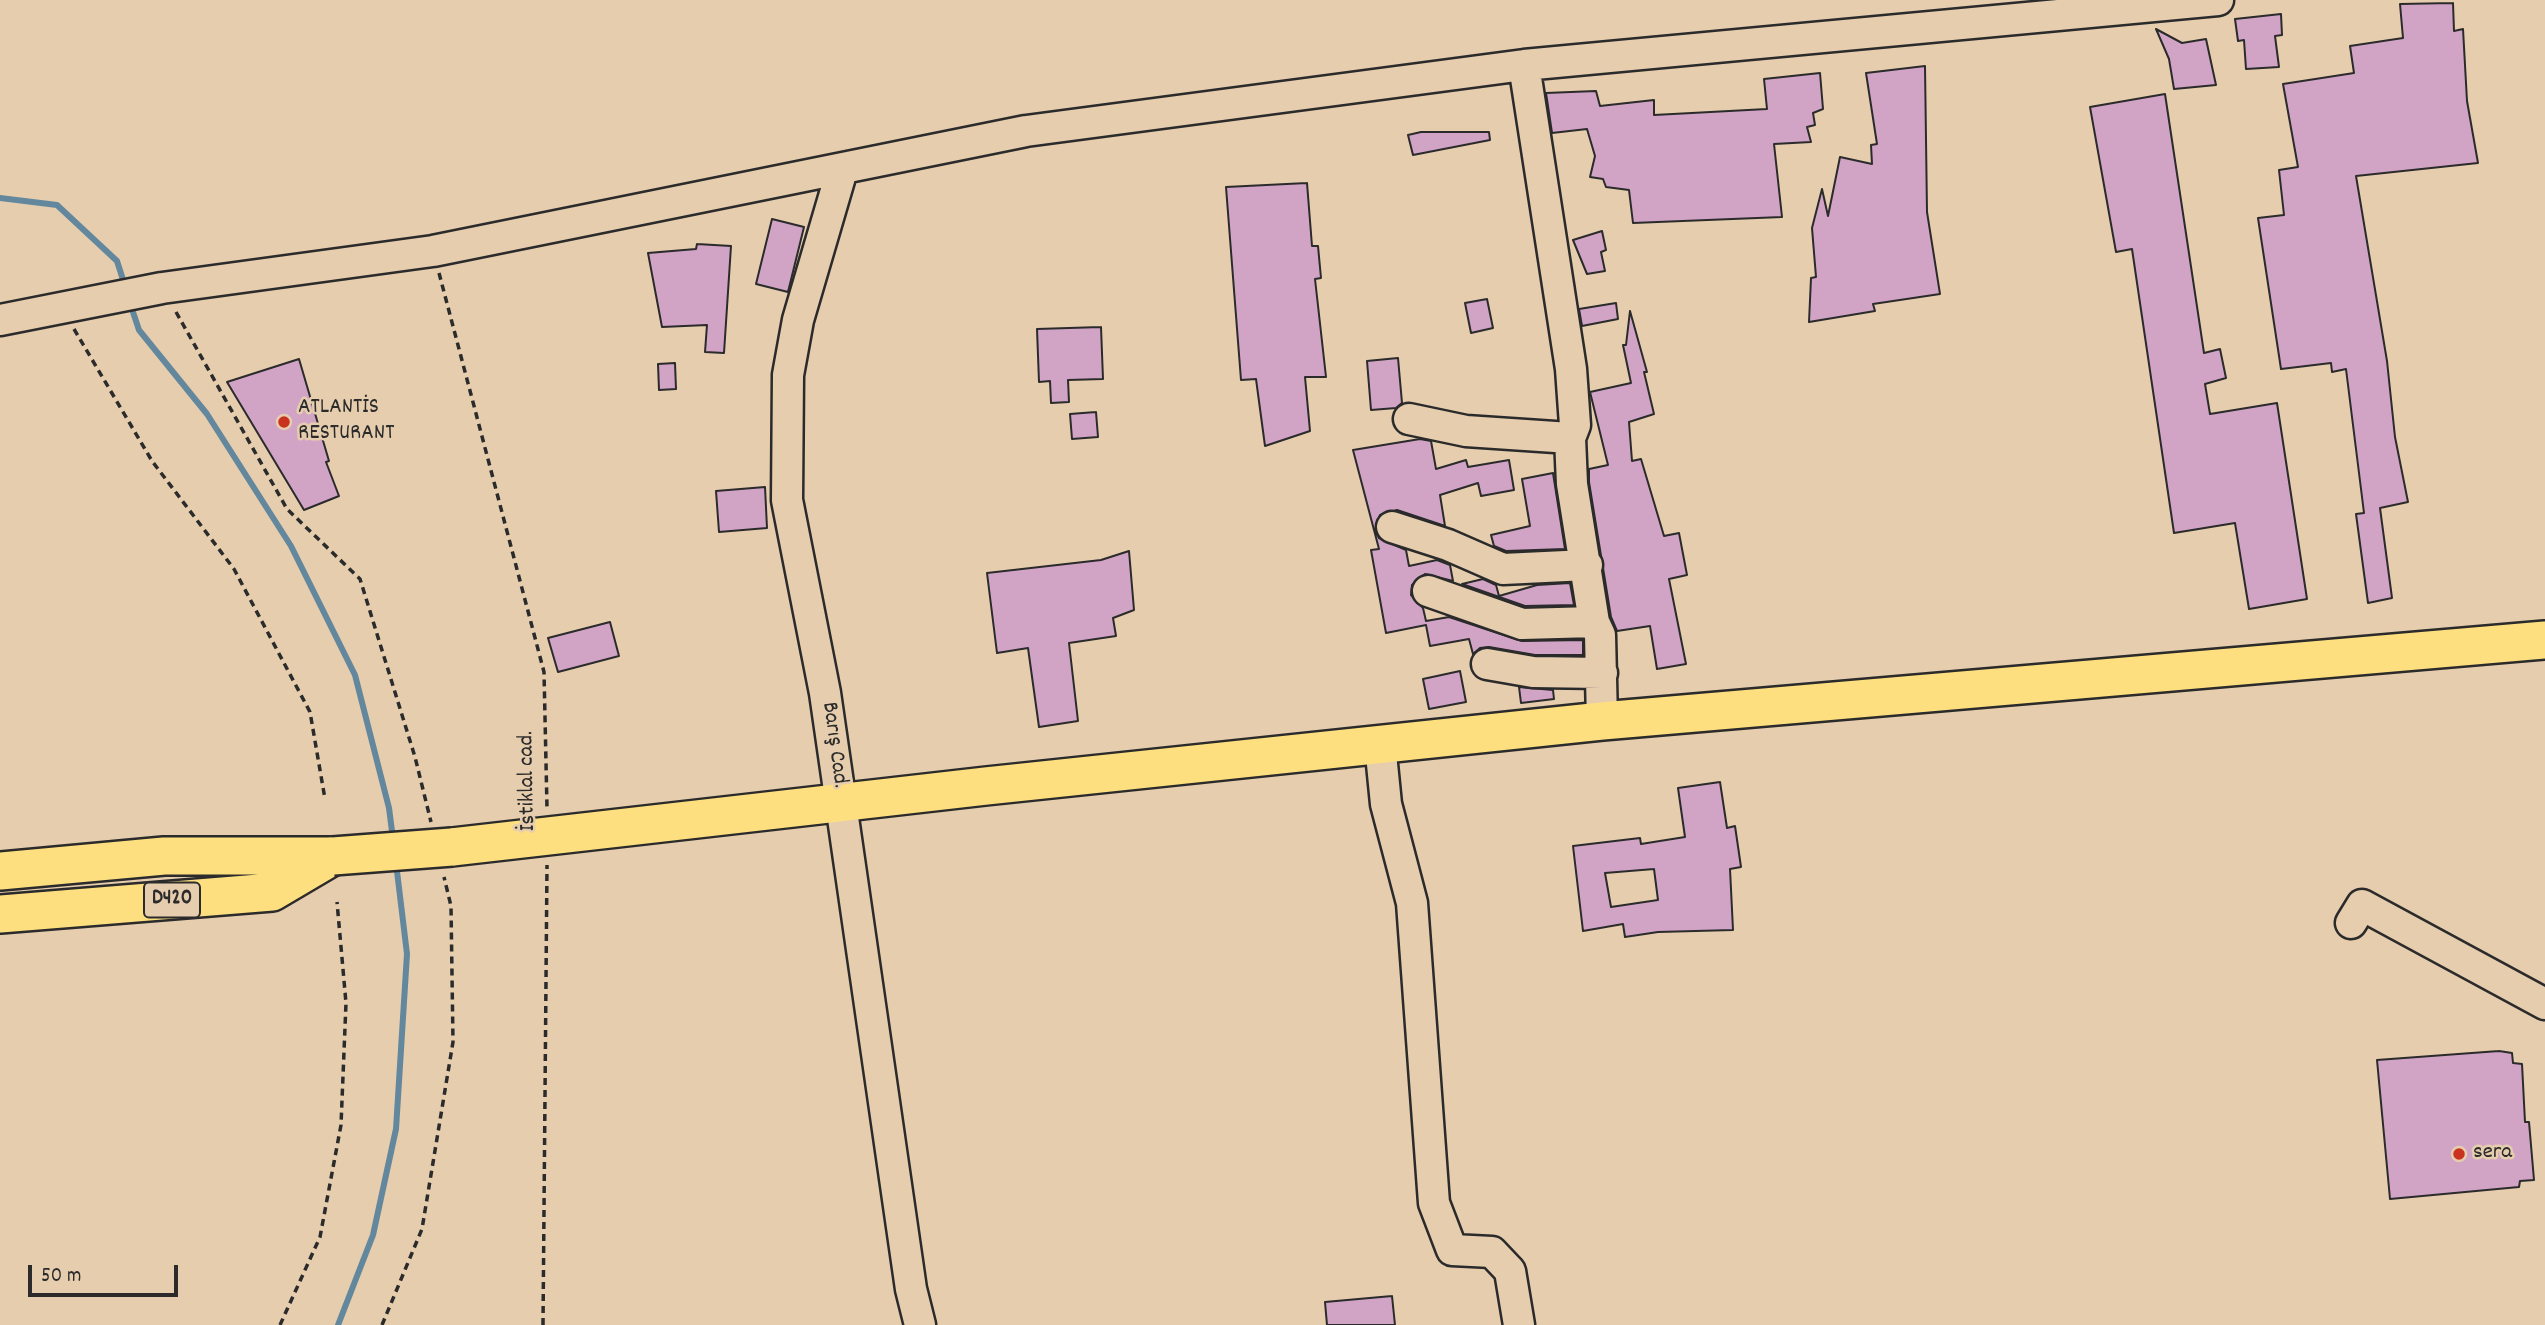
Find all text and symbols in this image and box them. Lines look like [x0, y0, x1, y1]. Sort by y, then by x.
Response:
place label: ATLANTİS RESTURANT [298, 395, 394, 449]
marker: ATLANTİS RESTURANT [276, 414, 292, 430]
street label: Barış Cad. [813, 700, 853, 790]
street label: İstiklal cad. [514, 731, 544, 831]
road number: D420 [144, 883, 200, 918]
place label: sera [2473, 1140, 2512, 1168]
marker: sera [2451, 1146, 2467, 1162]
scale bar [32, 1252, 182, 1296]
text: 50 m [41, 1262, 81, 1292]

